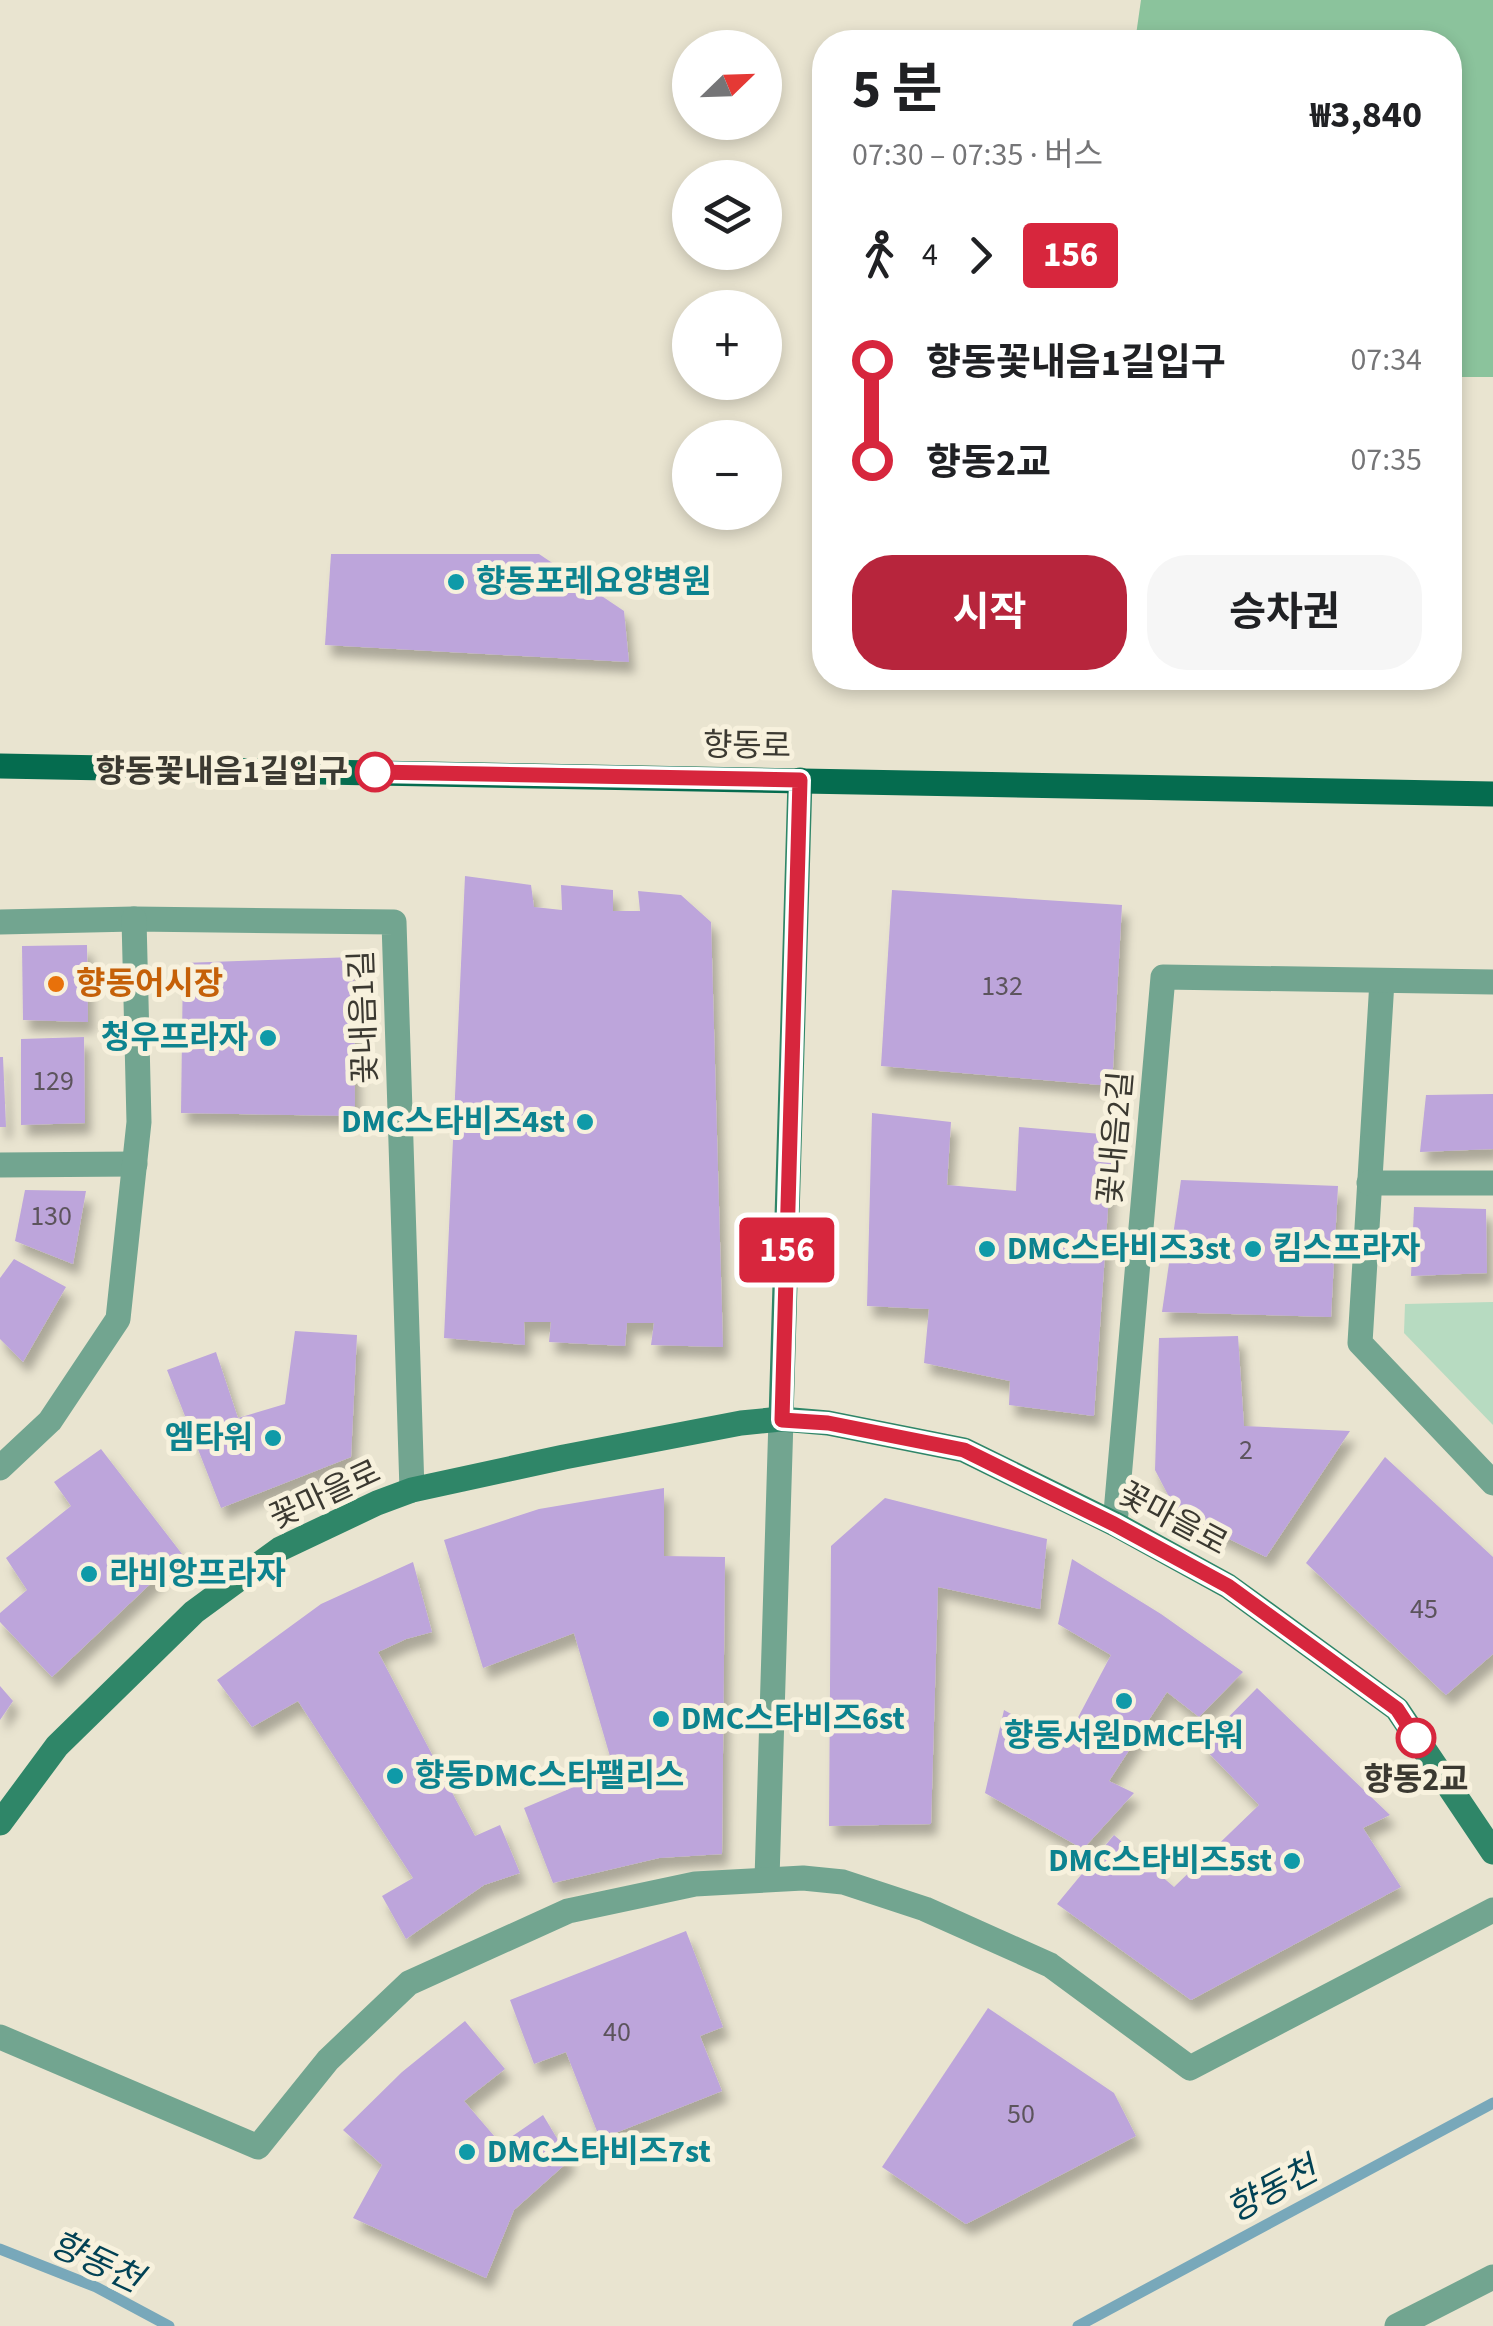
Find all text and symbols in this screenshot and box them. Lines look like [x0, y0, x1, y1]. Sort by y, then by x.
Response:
north arrow [672, 30, 782, 140]
map controls [672, 30, 782, 530]
text: 5 분 [852, 51, 943, 129]
text: ₩3,840 [1310, 88, 1422, 142]
text: 07:30 – 07:35 · 버스 [852, 132, 1103, 178]
button: layers [672, 160, 782, 270]
icon: walk [852, 228, 907, 283]
icon: forward [953, 228, 1008, 283]
text: 156 [1043, 230, 1098, 280]
text: 4 [922, 232, 938, 278]
button: + [672, 290, 782, 400]
text: 향동꽃내음1길입구 [926, 336, 1226, 390]
text: 07:34 [1350, 337, 1422, 383]
button: − [672, 420, 782, 530]
text: 향동2교 [926, 436, 1051, 490]
text: 07:35 [1350, 437, 1422, 483]
button: 시작 [852, 555, 1127, 670]
button: 승차권 [1147, 555, 1422, 670]
place label: 향동포레요양병원 [476, 559, 712, 605]
marker: 향동포레요양병원 [445, 571, 467, 593]
street label: 향동로 [702, 722, 792, 770]
place label: 향동꽃내음1길입구 [96, 749, 348, 795]
marker: 향동꽃내음1길입구 [356, 753, 394, 791]
street label: 꽃내음1길 [339, 949, 389, 1085]
place label: 향동어시장 [76, 961, 223, 1007]
house number: 132 [981, 966, 1023, 1006]
marker: 향동어시장 [45, 973, 67, 995]
place label: 청우프라자 [101, 1015, 249, 1061]
marker: 청우프라자 [257, 1027, 279, 1049]
house number: 129 [32, 1061, 74, 1101]
street label: 꽃내음2길 [1087, 1069, 1145, 1207]
place label: DMC스타비즈4st [341, 1099, 565, 1145]
marker: DMC스타비즈4st [574, 1111, 596, 1133]
house number: 130 [30, 1196, 72, 1236]
line badge: 156 [730, 1218, 844, 1282]
text: 156 [759, 1225, 815, 1275]
place label: DMC스타비즈3st [1007, 1226, 1231, 1272]
place label: 킴스프라자 [1273, 1226, 1421, 1272]
marker: DMC스타비즈3st [976, 1238, 998, 1260]
marker: 킴스프라자 [1242, 1238, 1264, 1260]
place label: 엠타워 [165, 1415, 253, 1461]
marker: 엠타워 [262, 1427, 284, 1449]
house number: 2 [1239, 1430, 1253, 1470]
street label: 꽃마을로 [262, 1449, 388, 1541]
street label: 꽃마을로 [1110, 1471, 1236, 1567]
place label: 라비앙프라자 [109, 1551, 286, 1597]
marker: 라비앙프라자 [78, 1563, 100, 1585]
house number: 45 [1410, 1589, 1438, 1629]
marker: 향동서원DMC타워 [1113, 1690, 1135, 1712]
place label: DMC스타비즈6st [681, 1696, 905, 1742]
marker: DMC스타비즈6st [650, 1708, 672, 1730]
place label: 향동서원DMC타워 [1004, 1713, 1244, 1759]
marker: 향동2교 [1397, 1719, 1435, 1757]
place label: 향동DMC스타팰리스 [415, 1753, 684, 1799]
place label: 향동2교 [1363, 1757, 1469, 1803]
marker: 향동DMC스타팰리스 [384, 1765, 406, 1787]
place label: DMC스타비즈5st [1048, 1838, 1272, 1884]
marker: DMC스타비즈5st [1281, 1850, 1303, 1872]
house number: 40 [603, 2012, 631, 2052]
house number: 50 [1007, 2094, 1035, 2134]
place label: DMC스타비즈7st [487, 2129, 711, 2175]
marker: DMC스타비즈7st [456, 2141, 478, 2163]
water label: 향동천 [1218, 2143, 1330, 2235]
water label: 향동천 [42, 2219, 154, 2307]

